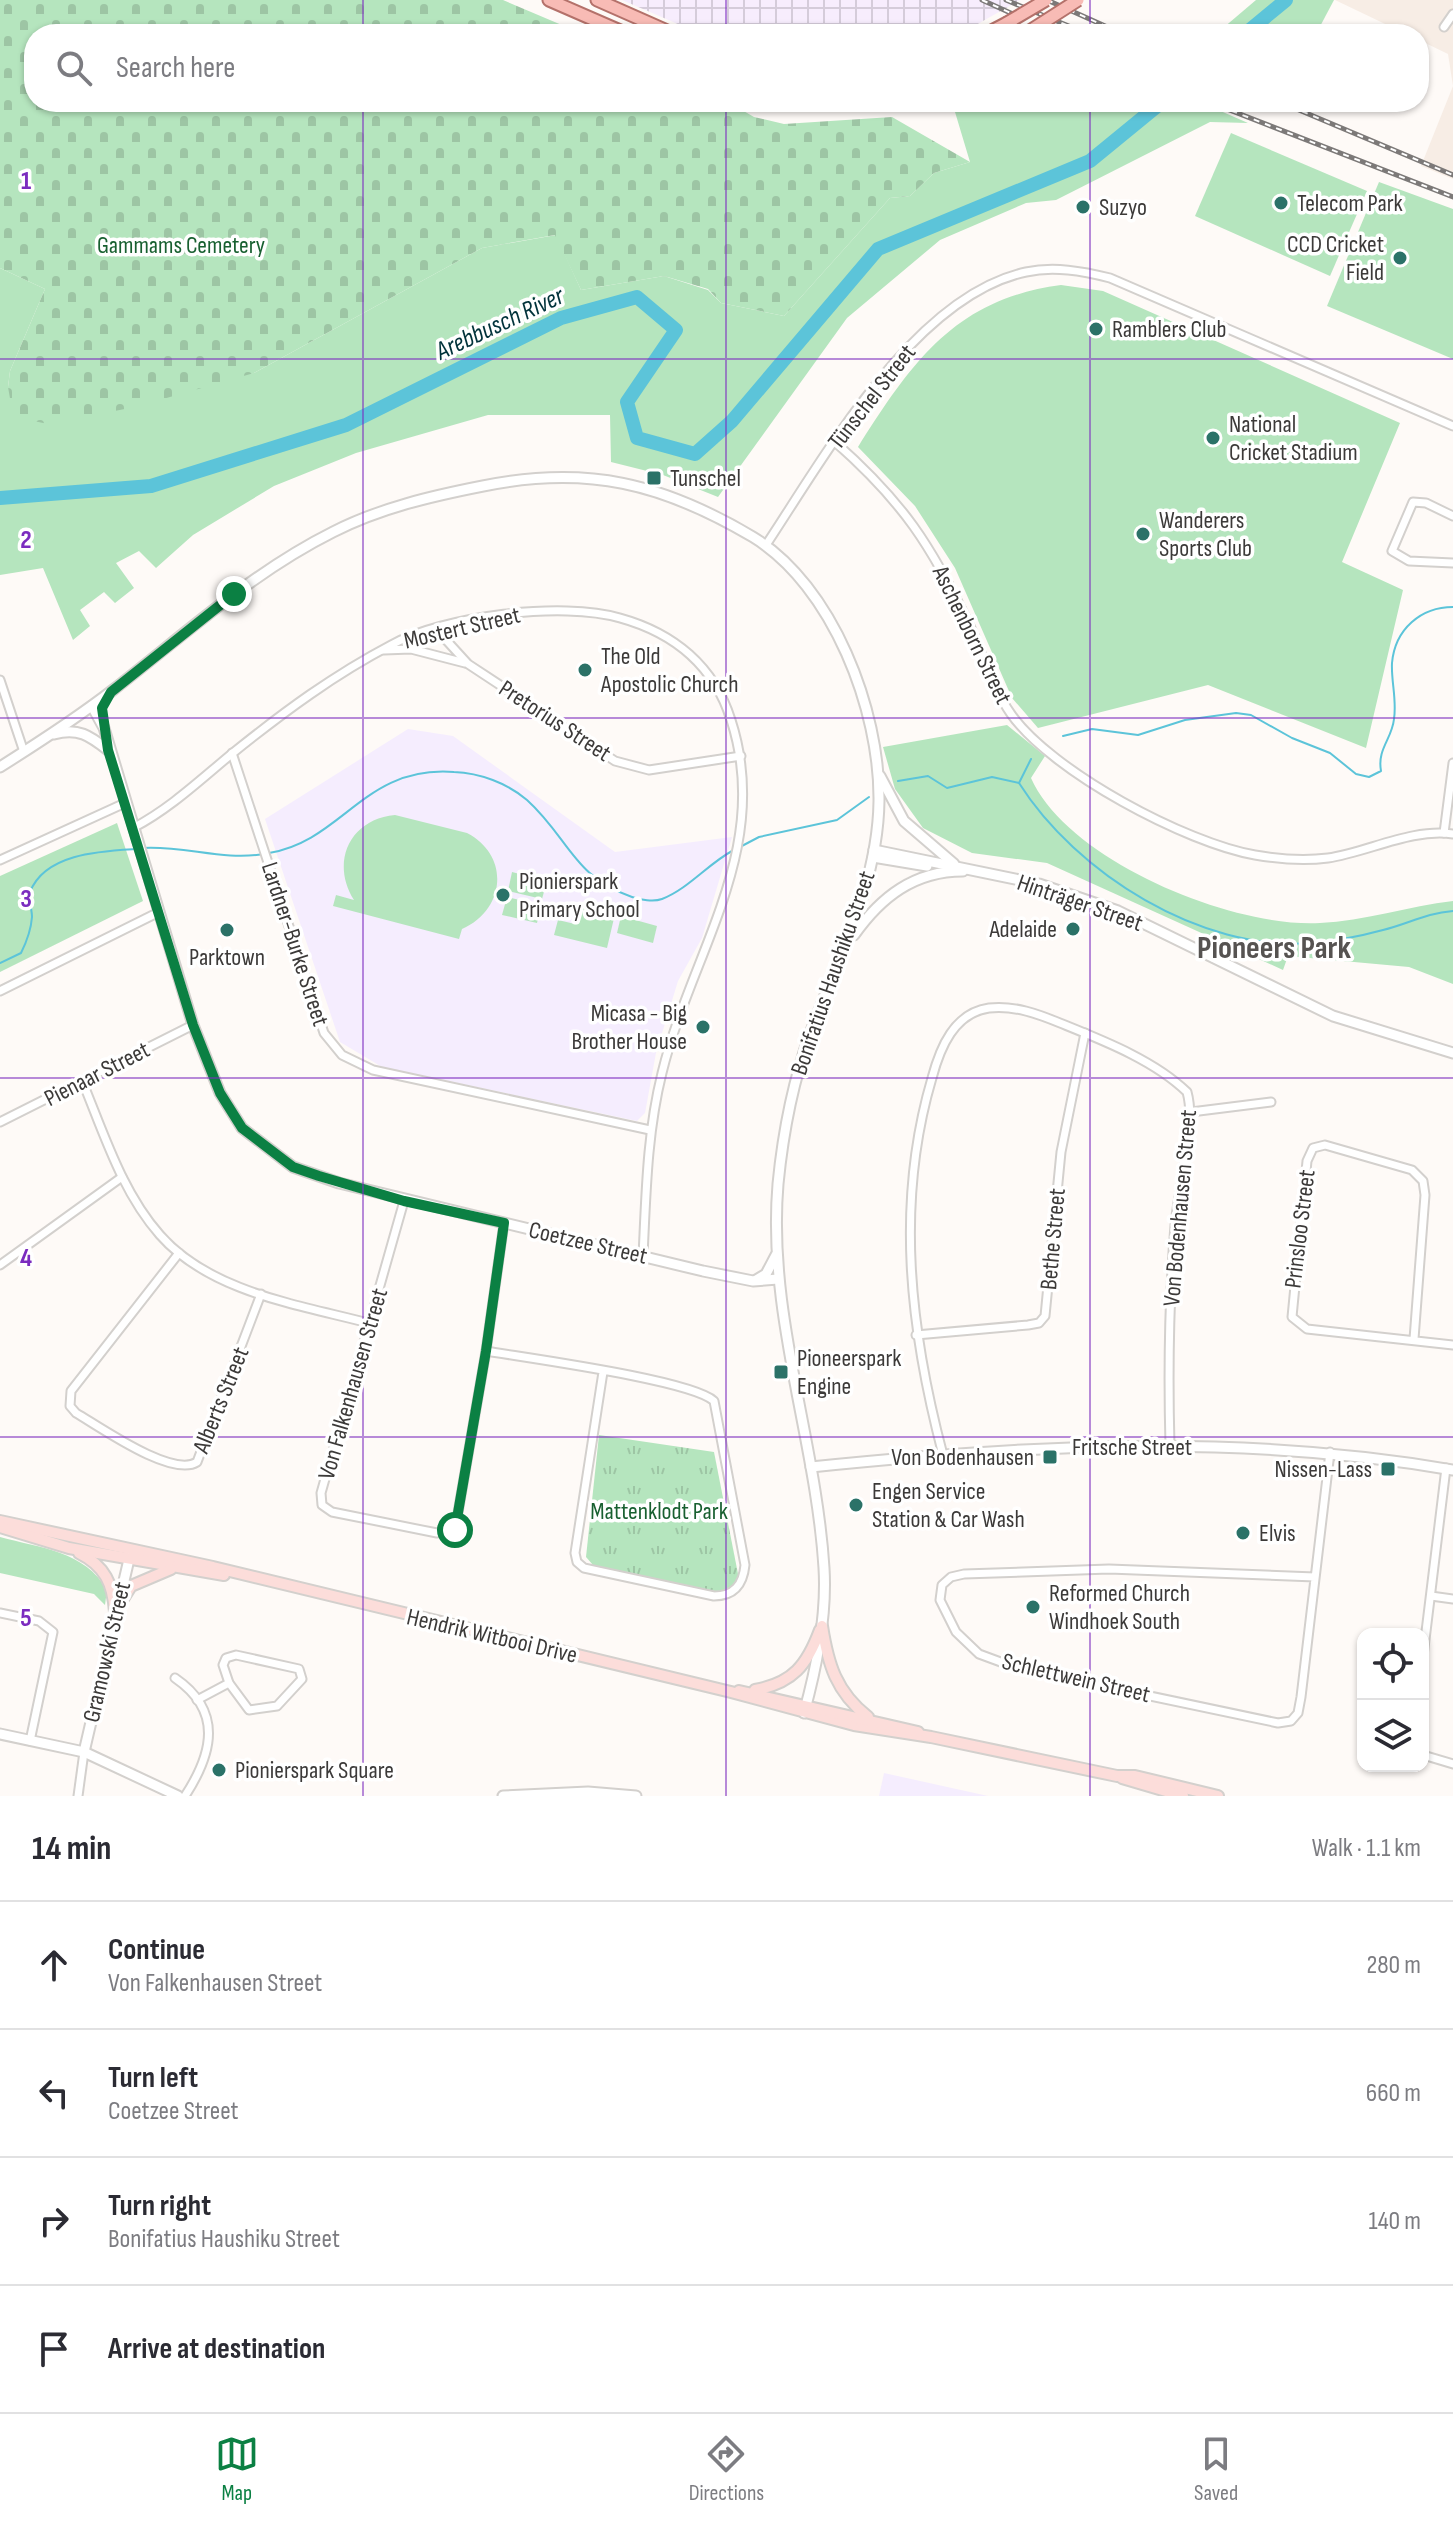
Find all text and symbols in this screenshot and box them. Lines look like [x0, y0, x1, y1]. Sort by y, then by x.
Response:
search box [24, 24, 1429, 112]
icon: search [52, 46, 96, 90]
text: Search here [116, 50, 235, 86]
text: 1 [21, 166, 31, 197]
place label: Telecom Park [1297, 189, 1403, 218]
place label: Suzyo [1099, 193, 1147, 222]
marker: Telecom Park [1272, 194, 1290, 212]
marker: Suzyo [1074, 198, 1092, 216]
place label: CCD Cricket Field [1287, 230, 1384, 287]
park label: Gammams Cemetery [97, 231, 265, 260]
marker: CCD Cricket Field [1391, 249, 1409, 267]
water label: Arebbusch River [430, 280, 571, 368]
place label: Ramblers Club [1112, 315, 1227, 344]
marker: Ramblers Club [1087, 320, 1105, 338]
street label: Tünschel Street [822, 339, 922, 455]
place label: National Cricket Stadium [1229, 410, 1358, 467]
marker: National Cricket Stadium [1204, 429, 1222, 447]
place label: Tunschel [670, 464, 741, 493]
marker: Tunschel [645, 469, 663, 487]
place label: Wanderers Sports Club [1159, 506, 1252, 563]
text: 2 [20, 525, 32, 556]
marker: Wanderers Sports Club [1134, 525, 1152, 543]
street label: Aschenborn Street [926, 560, 1018, 709]
route end [216, 576, 252, 612]
street label: Mostert Street [401, 601, 523, 655]
place label: The Old Apostolic Church [600, 642, 739, 699]
marker: The Old Apostolic Church [576, 661, 594, 679]
street label: Pretorius Street [494, 674, 616, 768]
street label: Lardner-Burke Street [255, 858, 335, 1030]
place label: Pionierspark Primary School [519, 867, 640, 924]
street label: Bonifatius Haushiku Street [784, 867, 882, 1079]
street label: Hinträger Street [1014, 868, 1146, 938]
text: 3 [20, 884, 32, 915]
marker: Pionierspark Primary School [494, 886, 512, 904]
place label: Adelaide [989, 915, 1057, 944]
marker: Adelaide [1064, 920, 1082, 938]
marker: Parktown [218, 921, 236, 939]
district label: Pioneers Park [1197, 929, 1351, 968]
place label: Parktown [189, 943, 265, 972]
place label: Micasa - Big Brother House [571, 999, 687, 1056]
marker: Micasa - Big Brother House [694, 1018, 712, 1036]
street label: Pienaar Street [39, 1035, 155, 1113]
street label: Von Bodenhausen Street [1157, 1109, 1203, 1307]
street label: Prinsloo Street [1278, 1168, 1322, 1290]
street label: Bethe Street [1034, 1187, 1072, 1291]
street label: Coetzee Street [526, 1215, 650, 1271]
text: 4 [20, 1243, 32, 1274]
street label: Von Falkenhausen Street [312, 1285, 394, 1483]
street label: Alberts Street [186, 1343, 255, 1458]
place label: Pioneerspark Engine [797, 1344, 901, 1401]
marker: Pioneerspark Engine [772, 1363, 790, 1381]
street label: Fritsche Street [1072, 1433, 1192, 1462]
place label: Von Bodenhausen [891, 1443, 1034, 1472]
marker: Von Bodenhausen [1041, 1448, 1059, 1466]
place label: Nissen-Lass [1274, 1455, 1372, 1484]
marker: Nissen-Lass [1379, 1460, 1397, 1478]
place label: Engen Service Station & Car Wash [872, 1477, 1025, 1534]
marker: Engen Service Station & Car Wash [847, 1496, 865, 1514]
park label: Mattenklodt Park [590, 1497, 728, 1526]
route start [437, 1512, 473, 1548]
place label: Elvis [1259, 1519, 1296, 1548]
marker: Elvis [1234, 1524, 1252, 1542]
street label: Gramowski Street [77, 1579, 137, 1725]
place label: Reformed Church Windhoek South [1049, 1579, 1190, 1636]
marker: Reformed Church Windhoek South [1024, 1598, 1042, 1616]
street label: Hendrik Witbooi Drive [404, 1602, 580, 1670]
text: 5 [20, 1603, 32, 1634]
map controls [1357, 1628, 1429, 1772]
button: locate [1357, 1628, 1429, 1700]
street label: Schlettwein Street [999, 1647, 1153, 1709]
button: layers [1357, 1700, 1429, 1772]
place label: Pionierspark Square [235, 1756, 394, 1785]
marker: Pionierspark Square [210, 1761, 228, 1779]
text: 14 min [32, 1828, 111, 1869]
text: Walk · 1.1 km [1312, 1833, 1421, 1864]
text: Continue [108, 1932, 205, 1968]
icon: ahead [32, 1943, 76, 1987]
text: 280 m [1366, 1950, 1421, 1981]
text: Von Falkenhausen Street [108, 1968, 322, 1999]
text: Turn left [108, 2060, 198, 2096]
icon: left [32, 2071, 76, 2115]
text: 660 m [1366, 2078, 1421, 2109]
text: Coetzee Street [108, 2096, 239, 2127]
text: Turn right [108, 2188, 211, 2224]
icon: right [32, 2199, 76, 2243]
text: 140 m [1369, 2206, 1421, 2237]
text: Bonifatius Haushiku Street [108, 2224, 340, 2255]
icon: arrive [32, 2327, 76, 2371]
text: Arrive at destination [108, 2331, 325, 2367]
tab: Map [215, 2432, 259, 2507]
tab: Directions [689, 2432, 764, 2507]
tab: Saved [1194, 2432, 1238, 2507]

